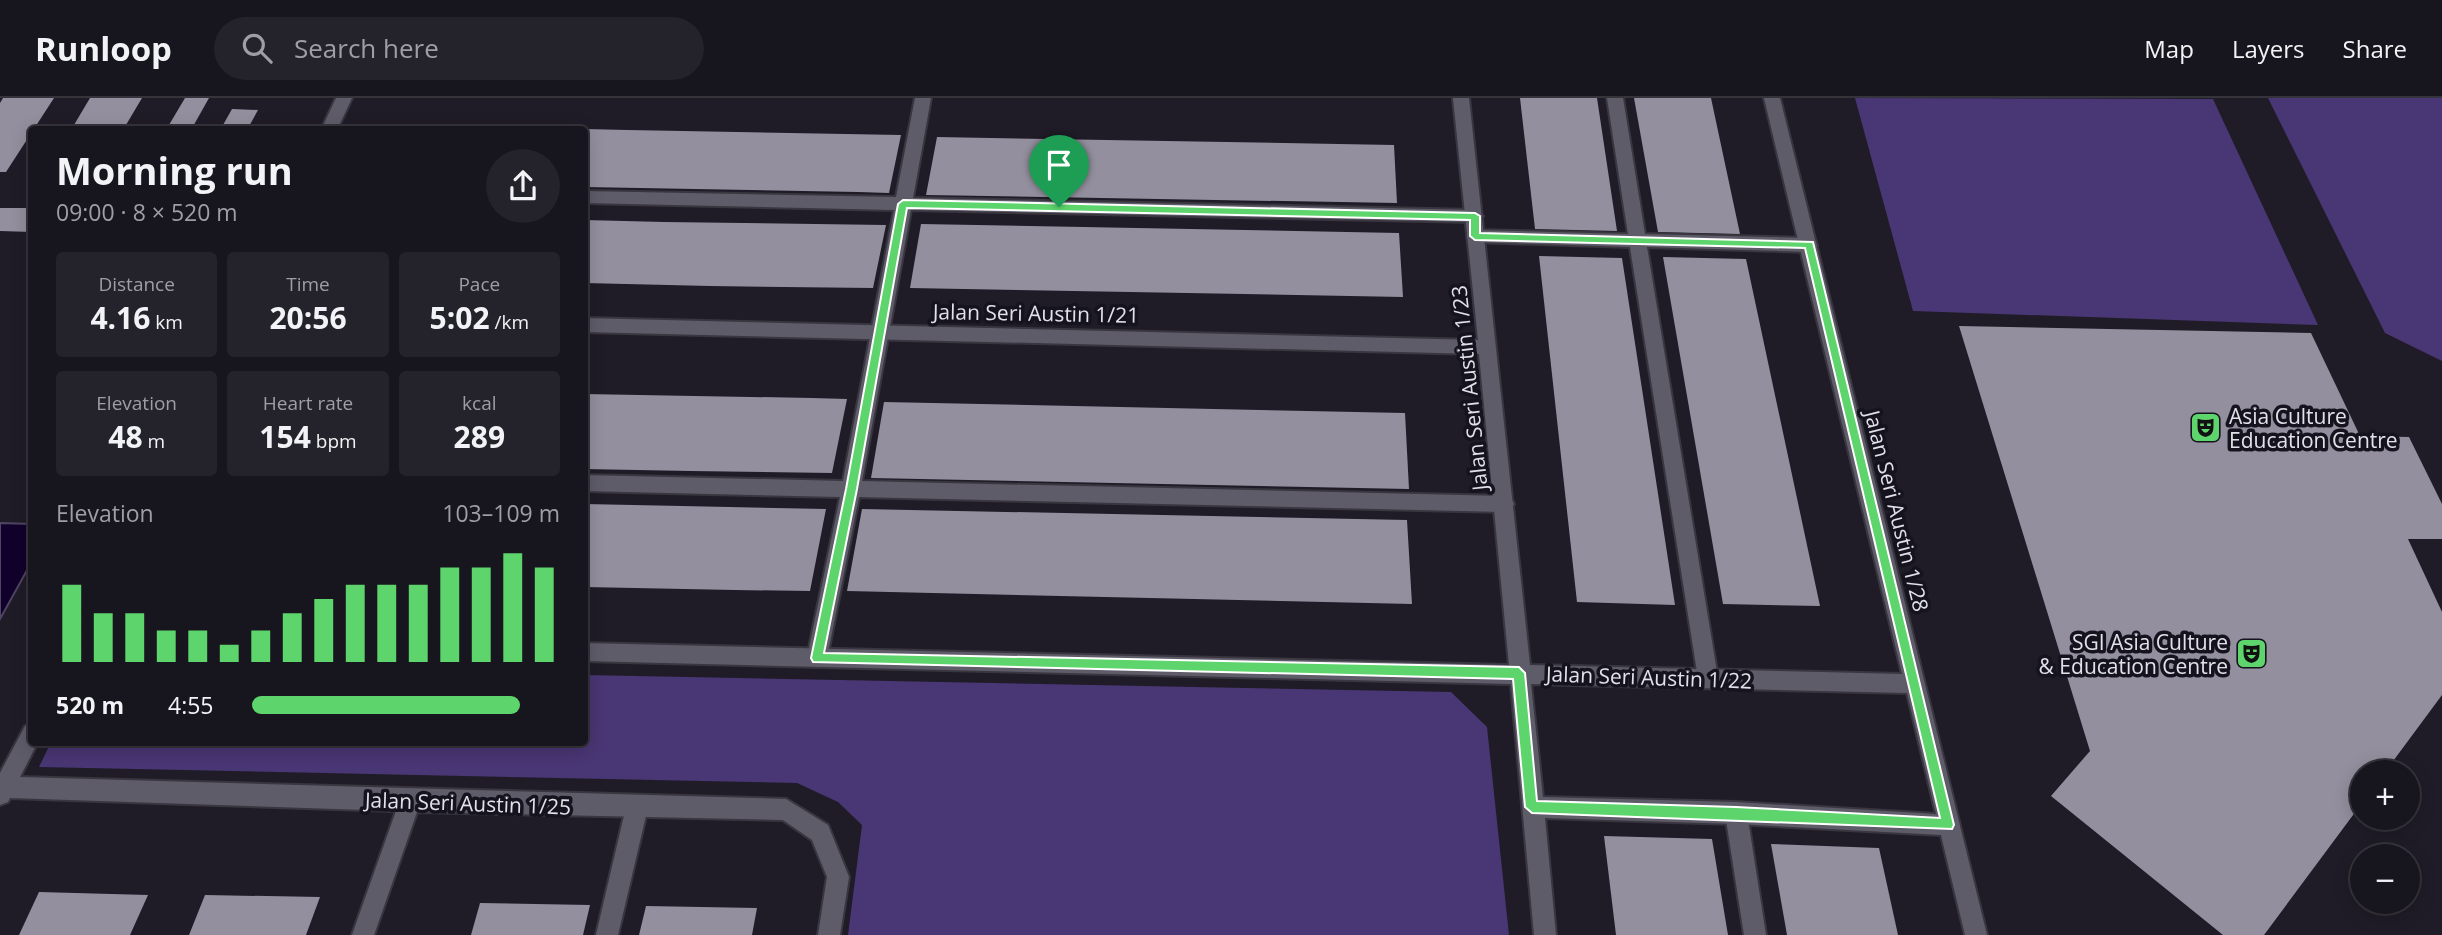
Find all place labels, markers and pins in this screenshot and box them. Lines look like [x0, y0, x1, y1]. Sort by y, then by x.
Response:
pin [1029, 135, 1089, 207]
place label: Asia Culture Education Centre [2229, 402, 2398, 454]
theatre icon: Asia Culture Education Centre [2189, 411, 2223, 445]
place label: SGI Asia Culture & Education Centre [2039, 628, 2228, 680]
theatre icon: SGI Asia Culture & Education Centre [2234, 637, 2268, 671]

